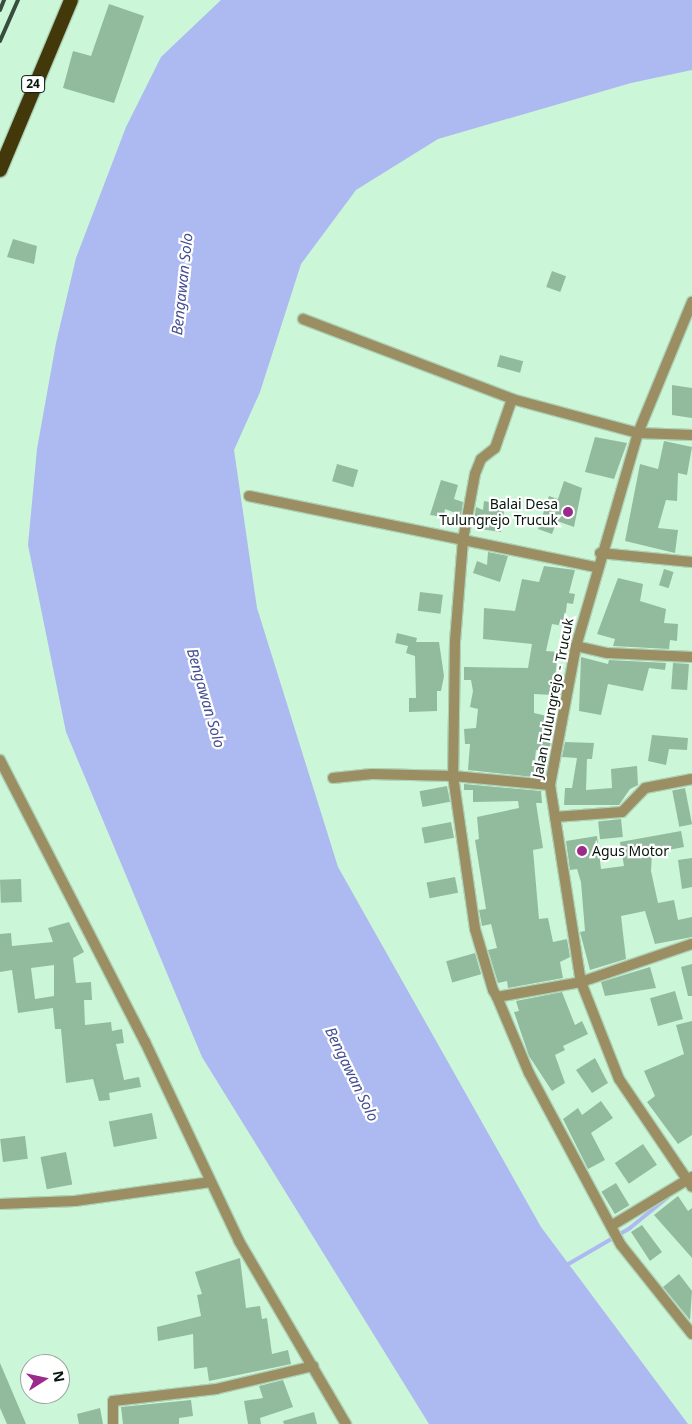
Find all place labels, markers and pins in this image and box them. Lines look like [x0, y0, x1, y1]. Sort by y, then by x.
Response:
place label: Balai Desa Tulungrejo Trucuk [439, 496, 558, 528]
marker: Balai Desa Tulungrejo Trucuk [562, 506, 574, 518]
place label: Agus Motor [592, 843, 669, 859]
marker: Agus Motor [576, 845, 588, 857]

